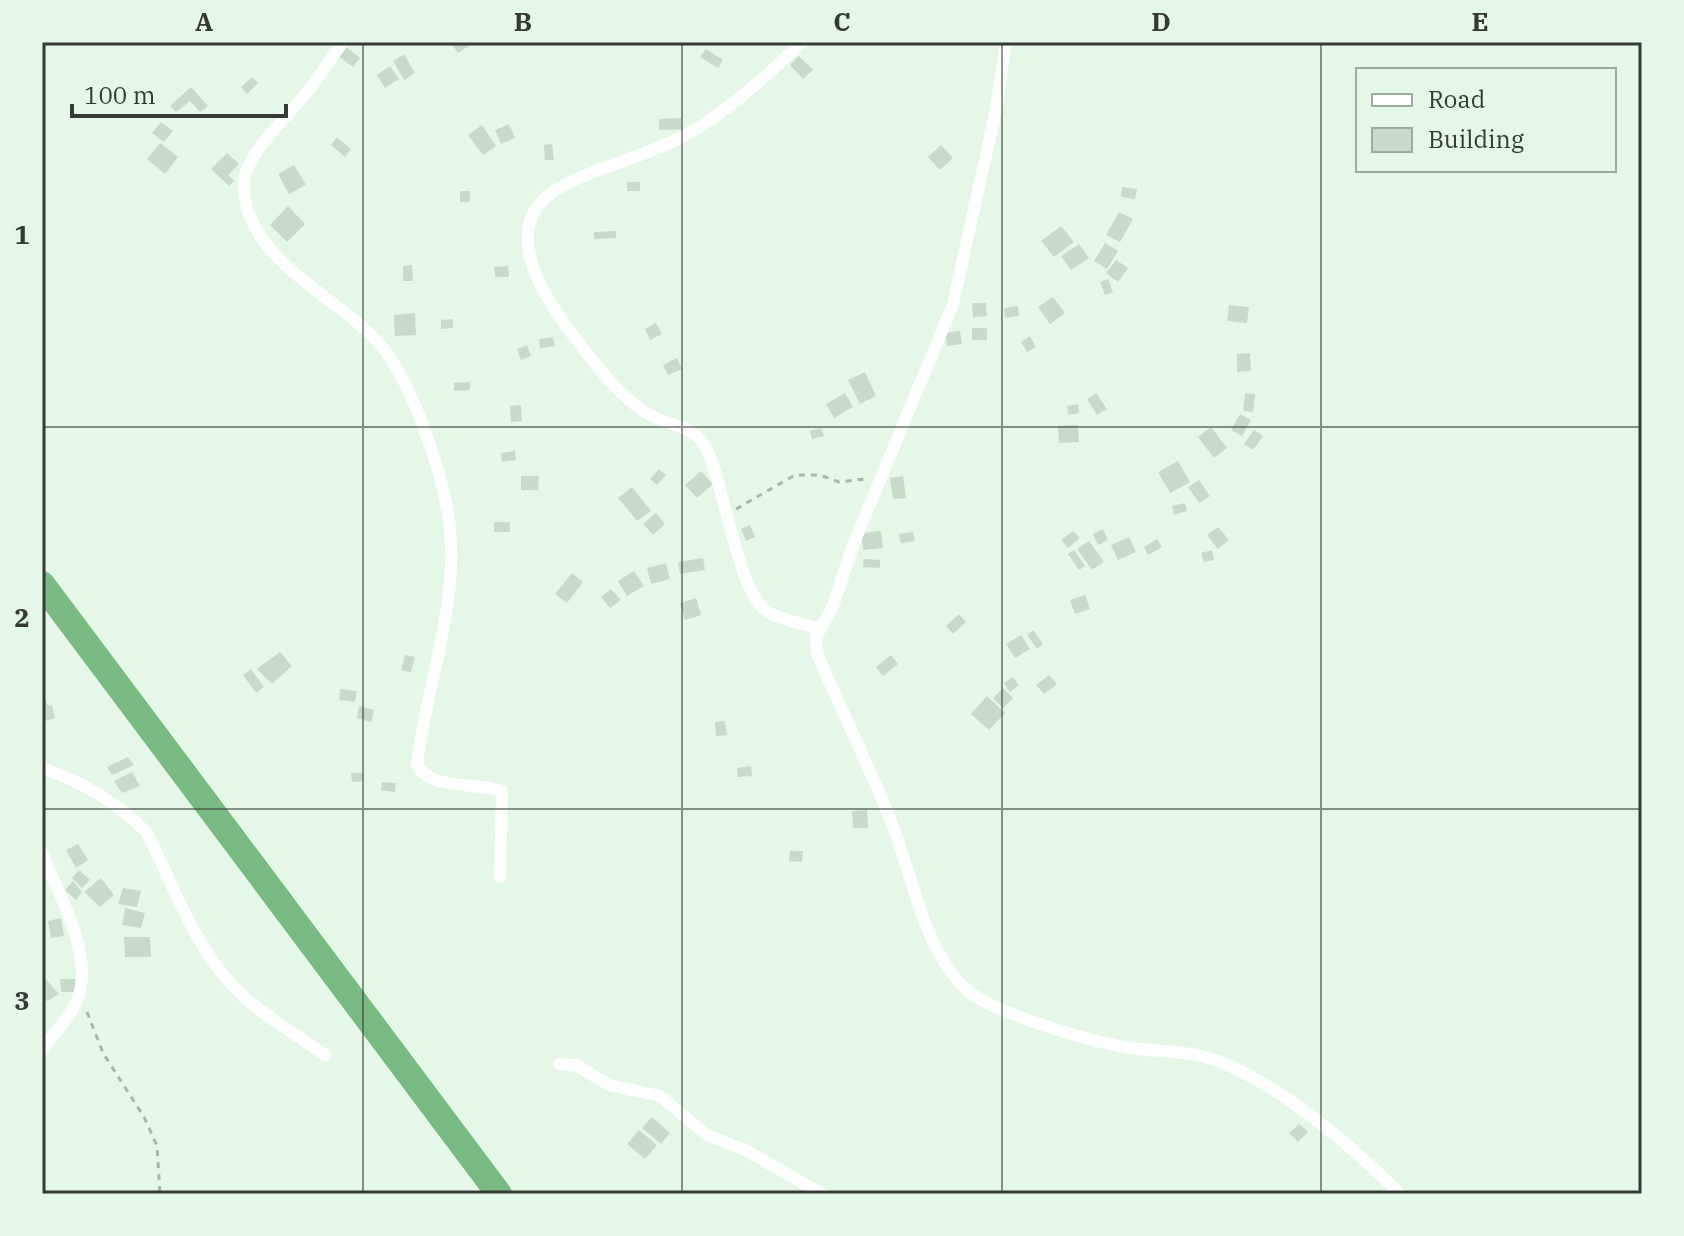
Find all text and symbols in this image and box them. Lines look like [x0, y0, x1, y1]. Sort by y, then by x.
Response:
text: A [195, 4, 213, 38]
text: B [514, 4, 532, 38]
text: C [833, 4, 851, 38]
text: D [1151, 4, 1171, 38]
text: E [1471, 4, 1489, 38]
scale bar [72, 68, 286, 118]
legend [1356, 68, 1616, 172]
text: 100 m [84, 79, 156, 111]
text: Road [1428, 83, 1485, 115]
text: Building [1428, 123, 1524, 155]
text: 1 [14, 217, 30, 251]
text: 2 [14, 600, 30, 634]
text: 3 [14, 983, 30, 1017]

